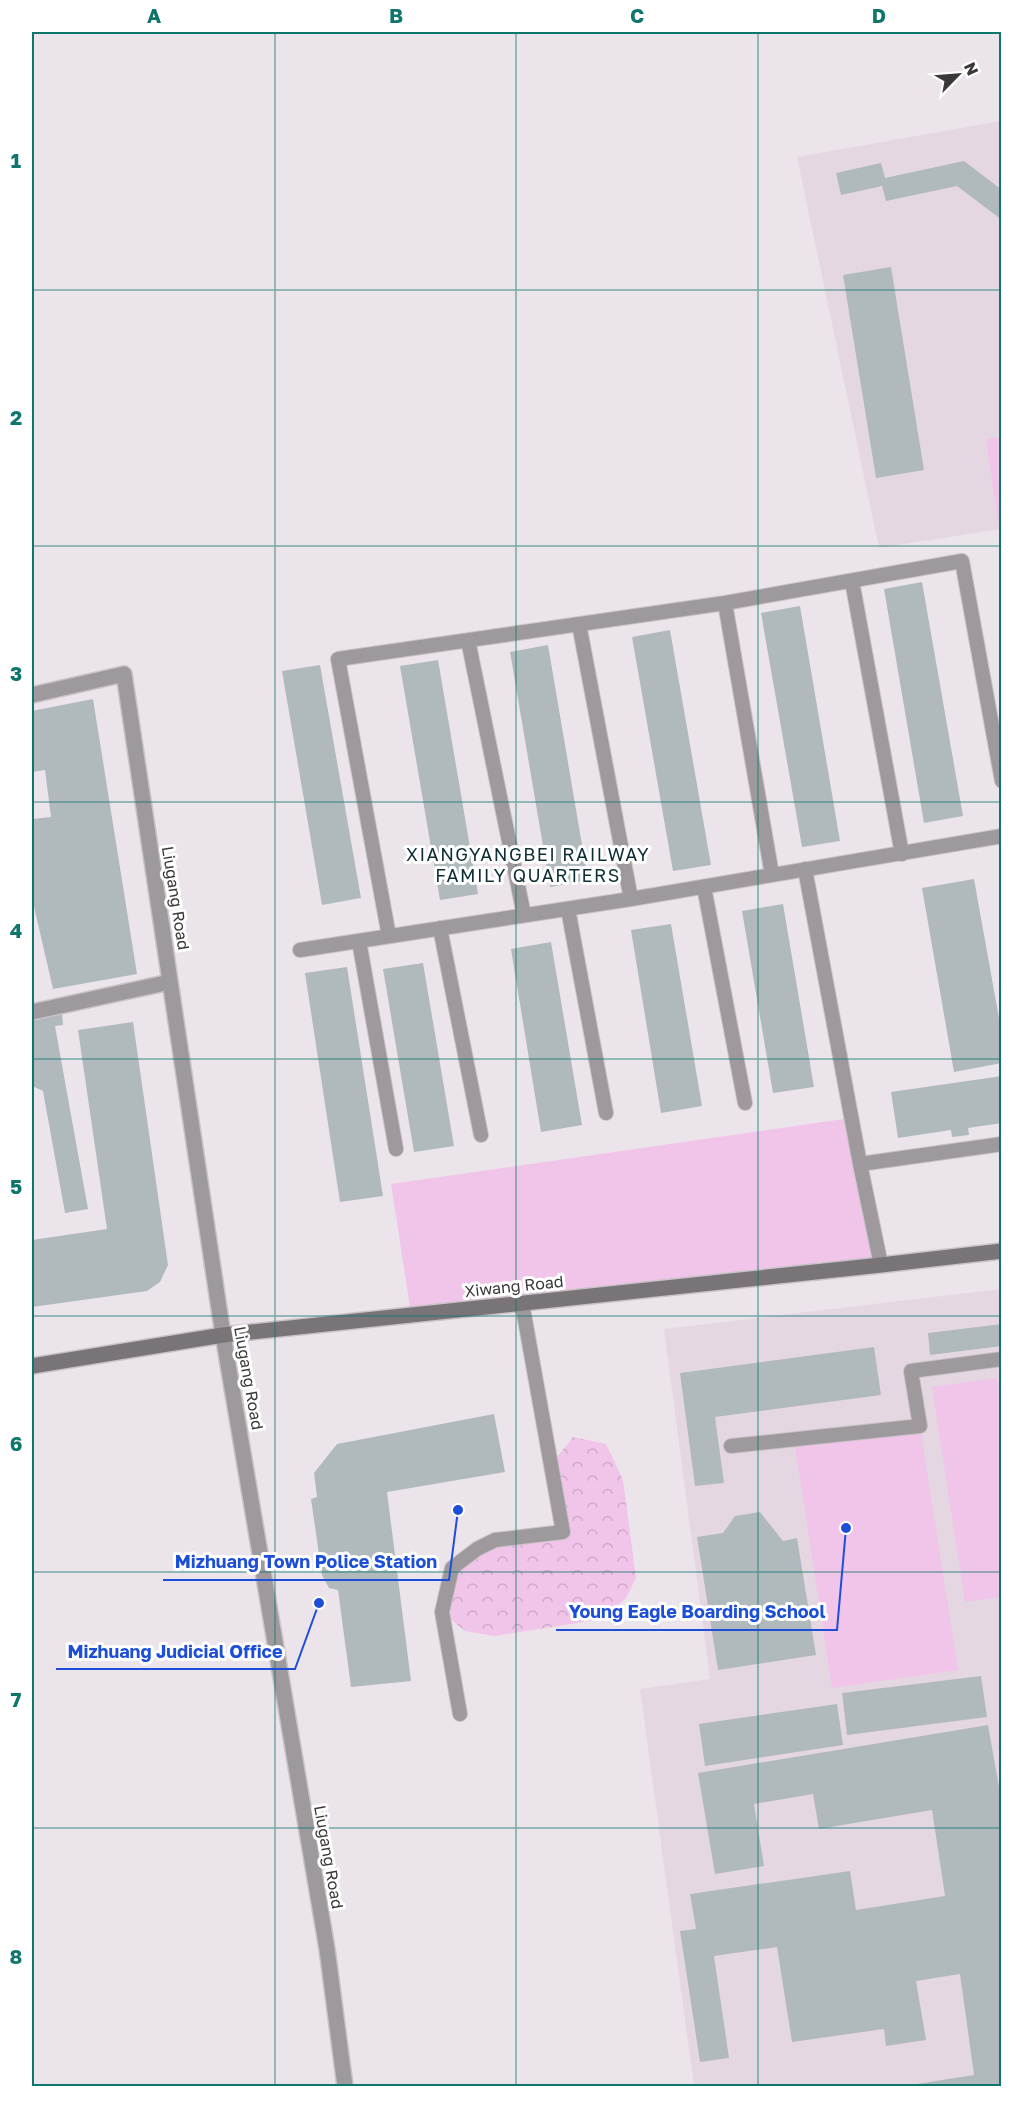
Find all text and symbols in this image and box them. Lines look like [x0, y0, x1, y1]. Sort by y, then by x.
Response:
text: A [147, 3, 161, 27]
text: B [389, 3, 403, 27]
text: C [630, 3, 644, 27]
text: D [872, 3, 886, 27]
north arrow [928, 45, 988, 105]
text: N [960, 59, 983, 78]
text: 1 [11, 148, 21, 172]
text: 2 [10, 405, 22, 429]
text: 3 [10, 661, 22, 685]
district label: XIANGYANGBEI RAILWAY FAMILY QUARTERS [406, 843, 650, 886]
street label: Liugang Road [158, 845, 194, 951]
text: 4 [10, 918, 22, 942]
text: 5 [10, 1174, 22, 1198]
street label: Xiwang Road [464, 1271, 564, 1301]
street label: Liugang Road [230, 1325, 268, 1431]
text: 6 [10, 1431, 22, 1455]
callout: Mizhuang Town Police Station [163, 1544, 449, 1580]
text: Mizhuang Town Police Station [175, 1550, 437, 1572]
callout: Young Eagle Boarding School [556, 1594, 837, 1630]
text: Young Eagle Boarding School [569, 1600, 825, 1622]
callout: Mizhuang Judicial Office [56, 1633, 295, 1669]
text: Mizhuang Judicial Office [67, 1640, 283, 1662]
text: 7 [11, 1687, 22, 1711]
street label: Liugang Road [310, 1804, 348, 1910]
text: 8 [10, 1944, 22, 1968]

